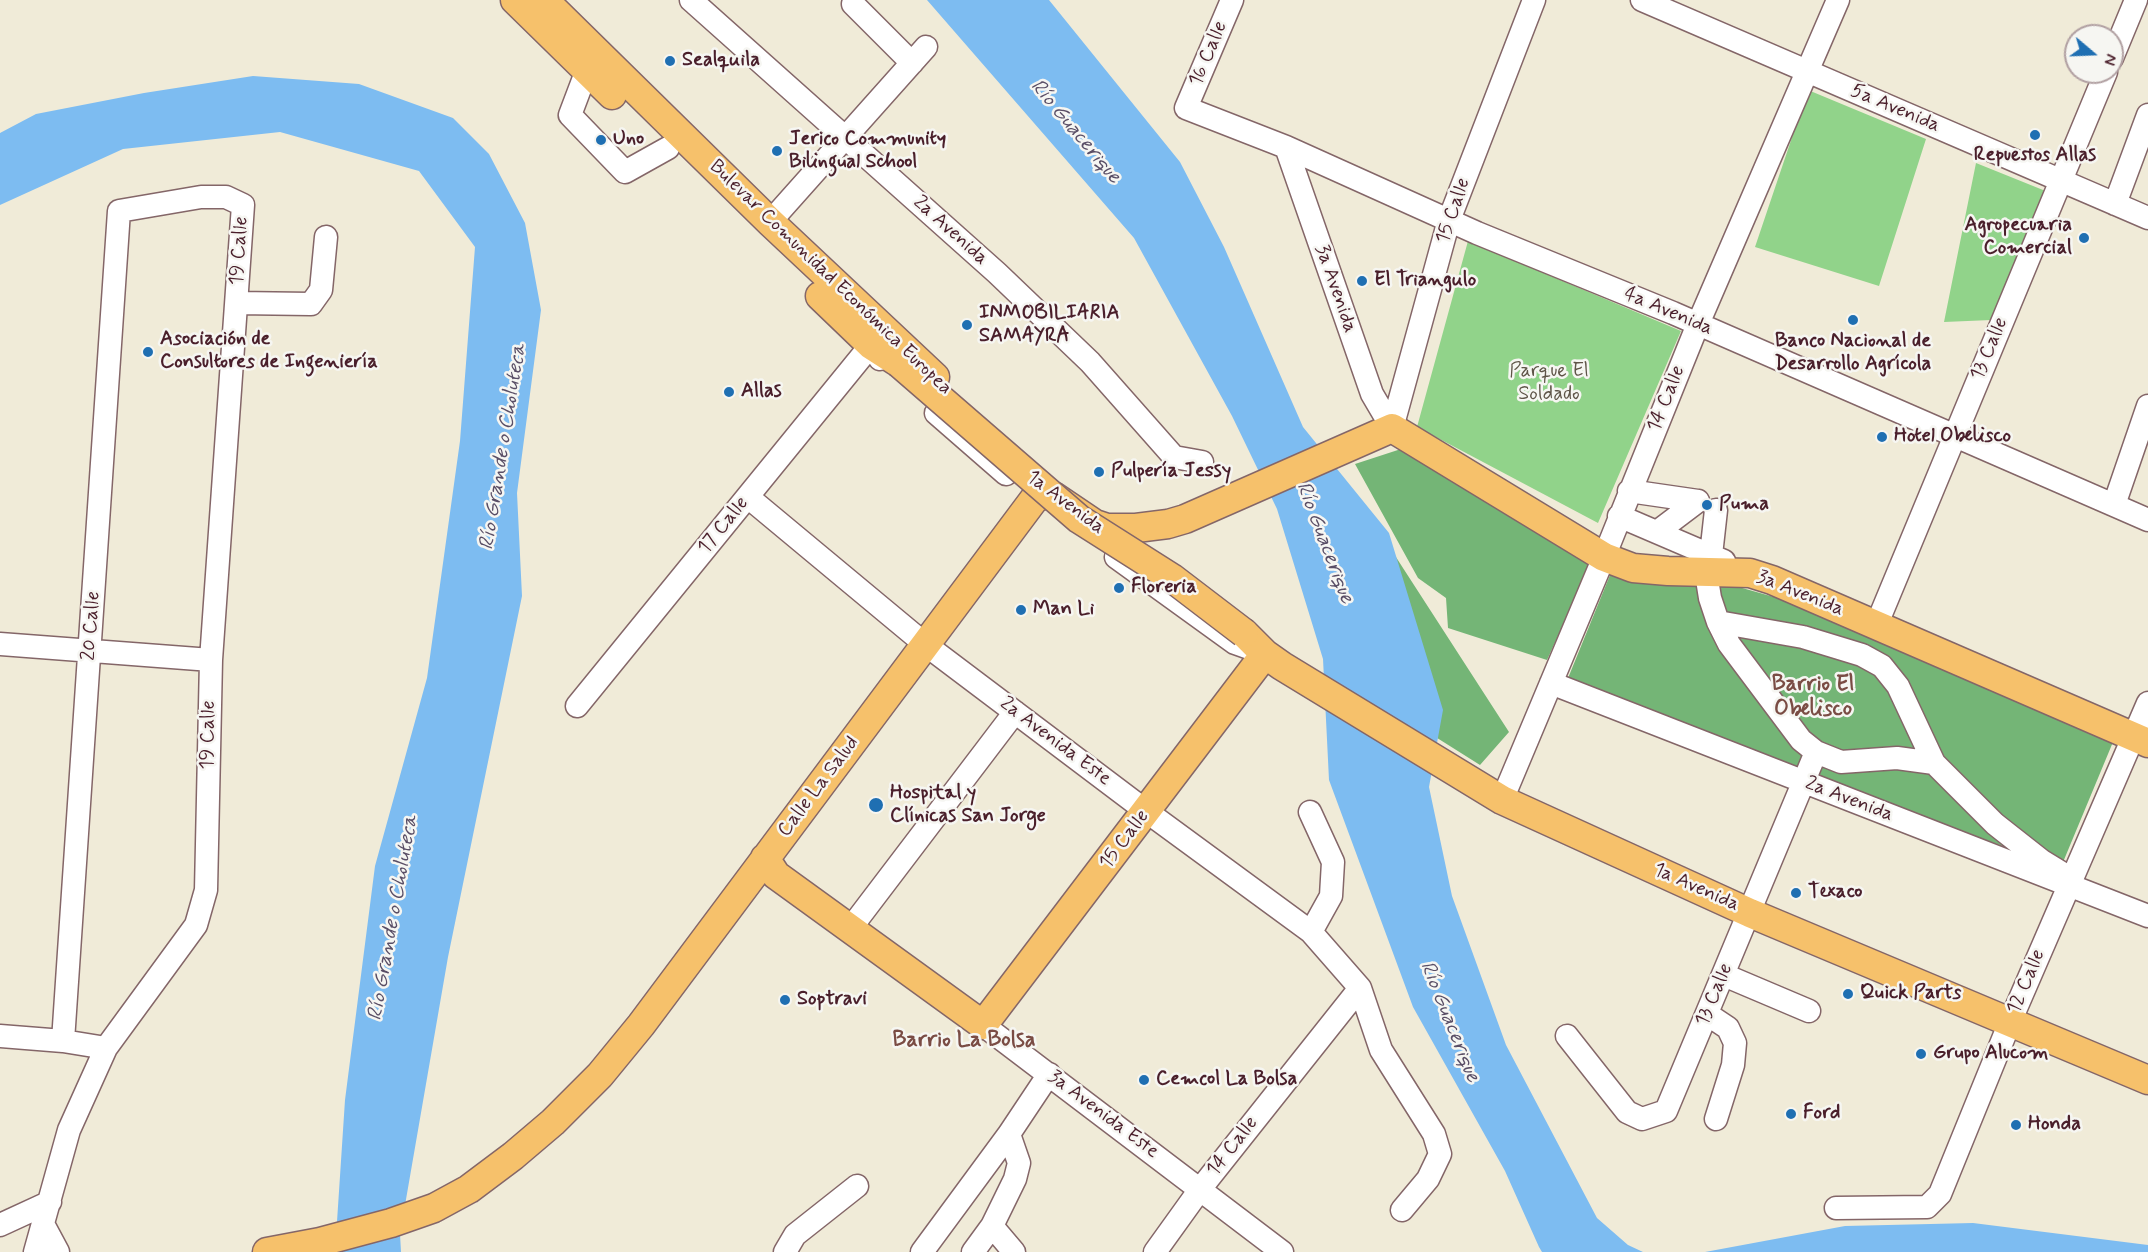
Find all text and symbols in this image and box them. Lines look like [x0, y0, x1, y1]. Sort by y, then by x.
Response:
street label: 16 Calle [1185, 18, 1233, 90]
north arrow [2064, 24, 2124, 84]
place label: Sealquila [682, 49, 760, 73]
text: N [2098, 51, 2121, 68]
marker: Sealquila [663, 54, 677, 68]
water label: Río Guacerique [1024, 75, 1126, 189]
street label: 5a Avenida [1847, 79, 1943, 139]
place label: Uno [613, 128, 644, 152]
place label: Jerico Community Bilingual School [789, 128, 946, 175]
marker: Repuestos Allas [2028, 128, 2042, 142]
marker: Uno [594, 133, 608, 147]
marker: Jerico Community Bilingual School [770, 144, 784, 158]
place label: Repuestos Allas [1974, 144, 2096, 168]
street label: Bulevar Comunidad Económica Europea [704, 155, 956, 401]
street label: 15 Calle [1432, 175, 1476, 247]
street label: 2a Avenida [908, 191, 992, 271]
place label: Agropecuaria Comercial [1965, 214, 2072, 261]
street label: 19 Calle [226, 216, 254, 286]
marker: Agropecuaria Comercial [2077, 231, 2091, 245]
street label: 3a Avenida [1309, 242, 1361, 336]
place label: El Triangulo [1374, 269, 1476, 293]
marker: El Triangulo [1355, 274, 1369, 288]
street label: 4a Avenida [1620, 283, 1716, 341]
place label: INMOBILIARIA SAMAYRA [979, 302, 1120, 349]
marker: Banco Nacional de Desarrollo Agrícola [1846, 313, 1860, 327]
street label: 13 Calle [1966, 314, 2014, 384]
marker: INMOBILIARIA SAMAYRA [960, 318, 974, 332]
place label: Asociación de Consultores de Ingeniería [160, 328, 378, 375]
place label: Banco Nacional de Desarrollo Agrícola [1775, 330, 1931, 377]
water label: Río Grande o Choluteca [475, 342, 533, 552]
marker: Asociación de Consultores de Ingeniería [141, 345, 155, 359]
park label: Parque El Soldado [1509, 360, 1589, 407]
street label: 14 Calle [1643, 362, 1691, 436]
place label: Allas [741, 380, 782, 404]
marker: Allas [722, 385, 736, 399]
place label: Hotel Obelisco [1894, 425, 2011, 449]
marker: Hotel Obelisco [1875, 430, 1889, 444]
place label: Pulpería Jessy [1111, 460, 1231, 484]
marker: Pulpería Jessy [1092, 465, 1106, 479]
street label: 1a Avenida [1021, 466, 1109, 540]
water label: Río Guacerique [1289, 479, 1359, 607]
street label: 17 Calle [693, 492, 755, 560]
place label: Puma [1719, 493, 1769, 517]
marker: Puma [1700, 498, 1714, 512]
street label: 3a Avenida [1753, 566, 1847, 622]
place label: Floreria [1131, 576, 1197, 600]
marker: Floreria [1112, 581, 1126, 595]
street label: 20 Calle [78, 590, 106, 662]
place label: Man Li [1033, 598, 1094, 622]
marker: Man Li [1014, 603, 1028, 617]
district label: Barrio El Obelisco [1772, 672, 1854, 724]
street label: 2a Avenida Este [995, 692, 1115, 792]
street label: 19 Calle [196, 700, 222, 770]
street label: Calle La Salud [773, 732, 865, 842]
street label: 2a Avenida [1801, 772, 1897, 828]
place label: Hospital y Clínicas San Jorge [890, 782, 1046, 829]
marker: Hospital y Clínicas San Jorge [867, 796, 885, 814]
street label: 15 Calle [1095, 806, 1155, 874]
water label: Río Grande o Choluteca [364, 813, 424, 1023]
street label: 1a Avenida [1649, 858, 1743, 918]
place label: Texaco [1808, 881, 1862, 905]
marker: Texaco [1789, 886, 1803, 900]
street label: 12 Calle [2003, 946, 2051, 1018]
water label: Río Guacerique [1413, 958, 1485, 1086]
street label: 13 Calle [1691, 960, 1739, 1030]
place label: Quick Parts [1860, 982, 1961, 1006]
marker: Quick Parts [1841, 987, 1855, 1001]
place label: Soptravi [797, 988, 867, 1012]
marker: Soptravi [778, 993, 792, 1007]
district label: Barrio La Bolsa [892, 1028, 1036, 1054]
place label: Grupo Alucom [1933, 1042, 2049, 1066]
marker: Grupo Alucom [1914, 1047, 1928, 1061]
street label: 3a Avenida Este [1043, 1066, 1163, 1164]
place label: Cemcol La Bolsa [1156, 1068, 1297, 1092]
marker: Cemcol La Bolsa [1137, 1073, 1151, 1087]
place label: Ford [1803, 1102, 1840, 1126]
marker: Ford [1784, 1107, 1798, 1121]
street label: 14 Calle [1202, 1112, 1264, 1182]
place label: Honda [2028, 1113, 2081, 1137]
marker: Honda [2009, 1118, 2023, 1132]

